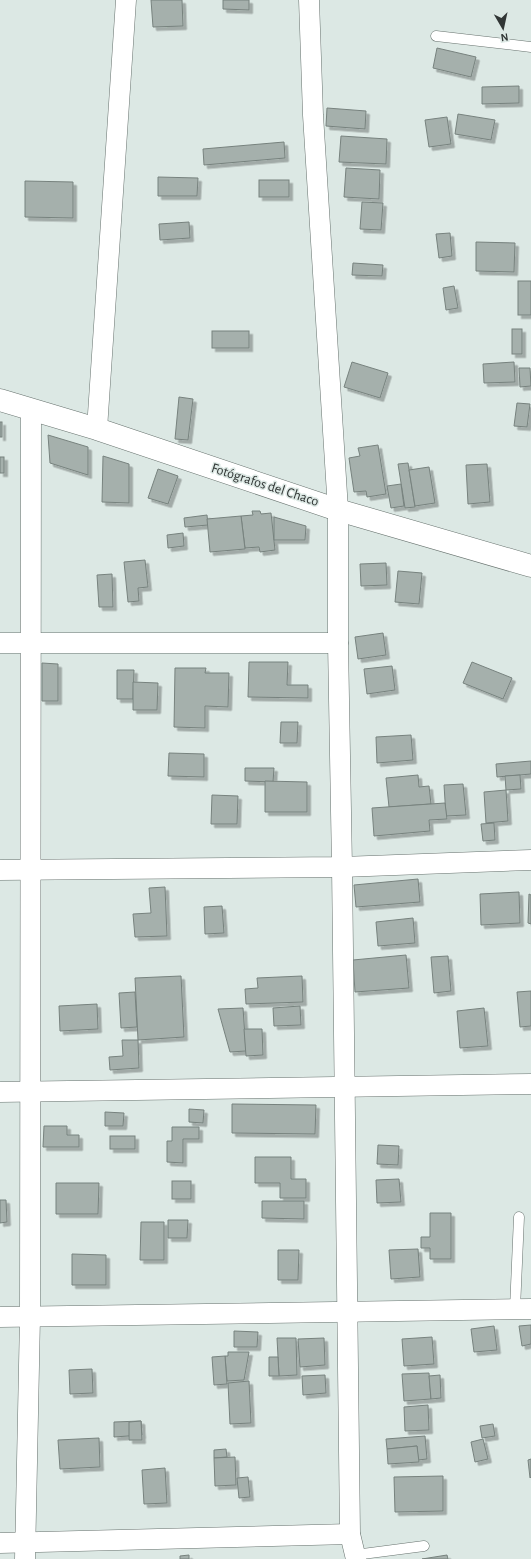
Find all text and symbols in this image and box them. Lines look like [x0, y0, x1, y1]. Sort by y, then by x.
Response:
north arrow [483, 8, 523, 48]
text: N [500, 31, 509, 43]
street label: Fotógrafos del Chaco [209, 461, 321, 509]

